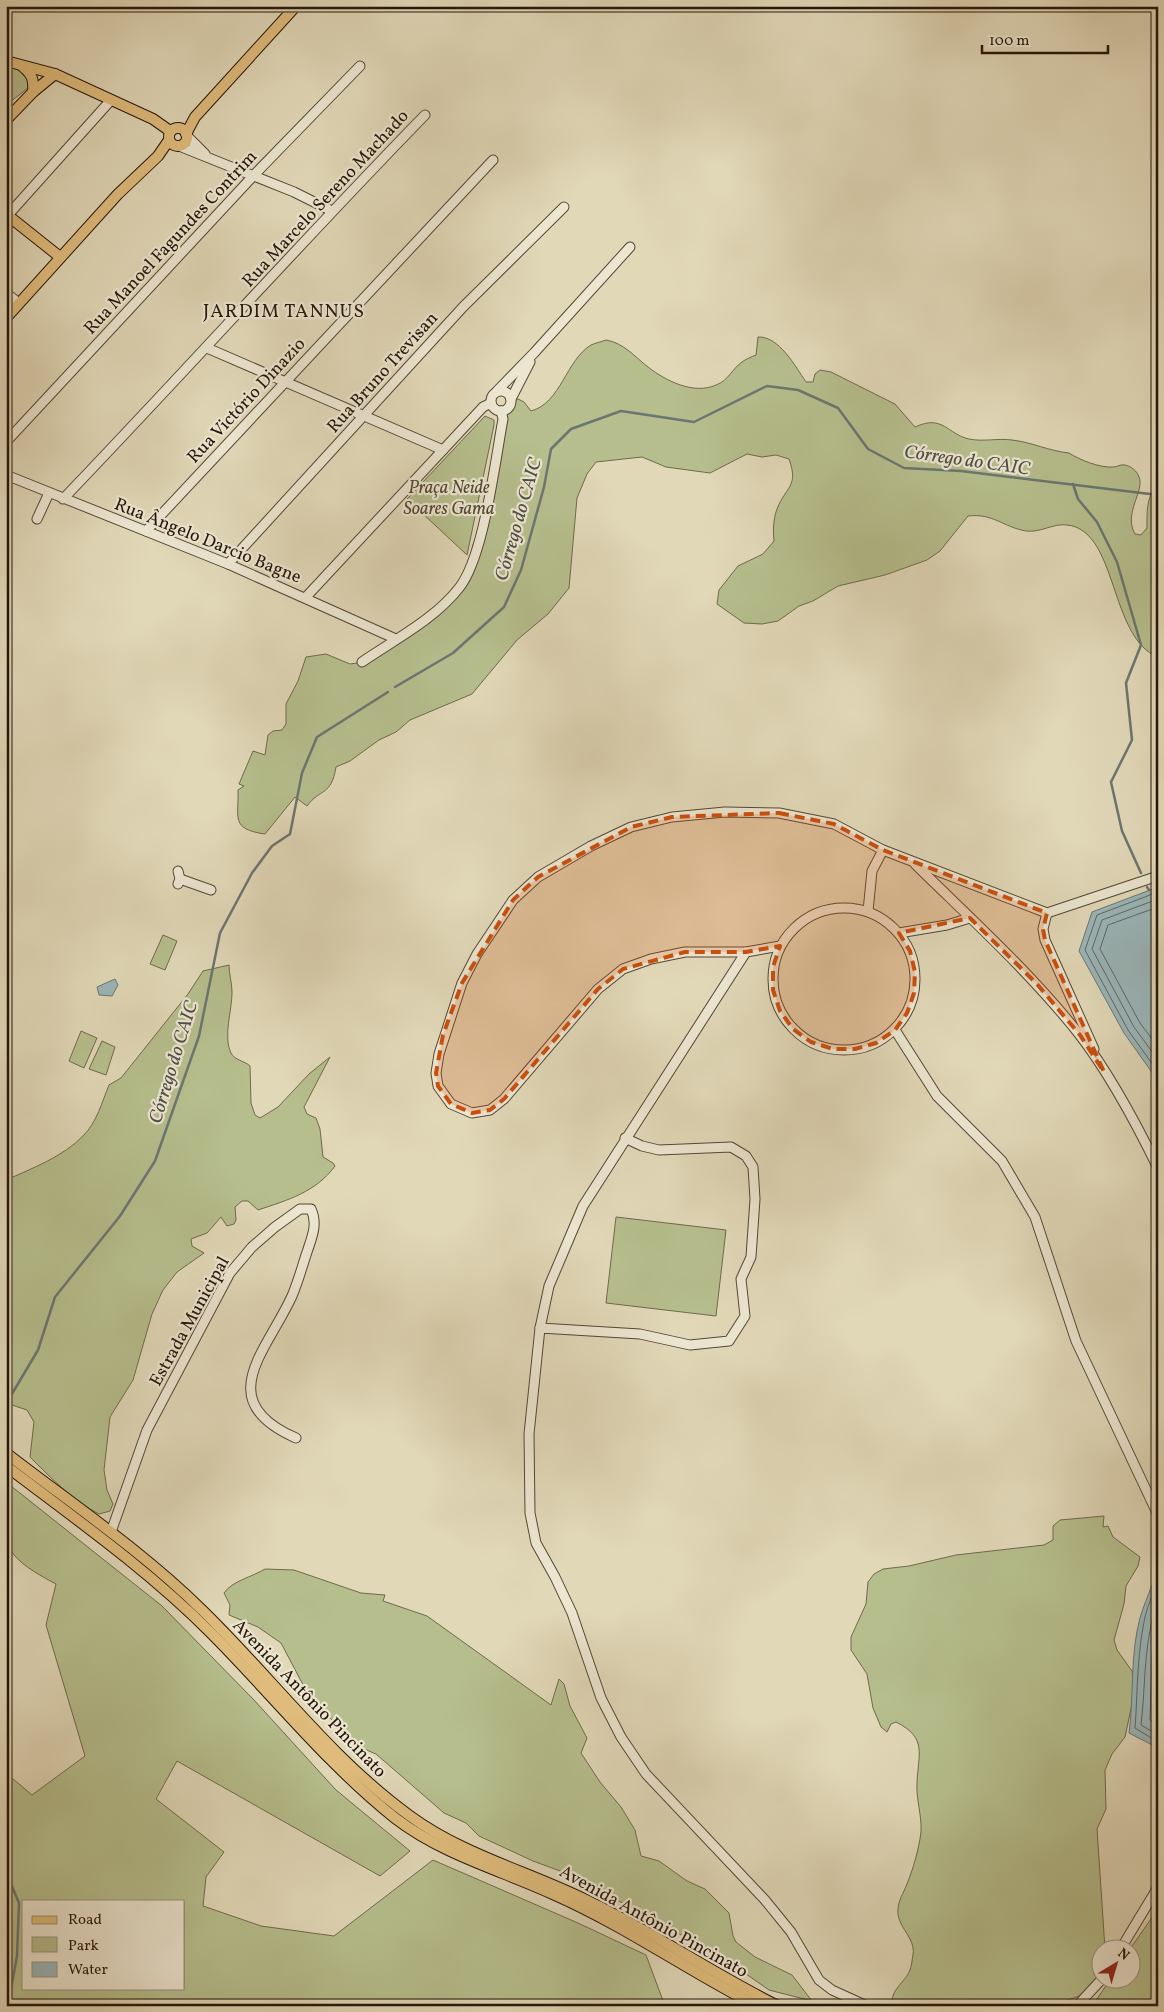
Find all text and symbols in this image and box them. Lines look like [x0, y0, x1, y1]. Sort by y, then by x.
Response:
scale bar [982, 22, 1108, 54]
text: 100 m [989, 31, 1029, 52]
street label: Rua Marcelo Sereno Machado [237, 105, 415, 293]
street label: Rua Manoel Fagundes Contrim [79, 145, 264, 341]
district label: JARDIM TANNUS [203, 299, 365, 325]
street label: Rua Bruno Trevisan [322, 307, 445, 439]
street label: Rua Victório Dinazio [182, 333, 312, 469]
water label: Córrego do CAIC [902, 439, 1032, 483]
water label: Córrego do CAIC [489, 454, 549, 584]
park label: Praça Neide Soares Gama [404, 476, 495, 522]
street label: Rua Ângelo Darcio Bagne [110, 492, 305, 590]
water label: Córrego do CAIC [143, 997, 205, 1127]
street label: Estrada Municipal [144, 1252, 236, 1391]
street label: Avenida Antônio Pincinato [226, 1614, 392, 1784]
street label: Avenida Antônio Pincinato [554, 1860, 752, 1985]
legend [22, 1900, 185, 1990]
text: Road [68, 1910, 102, 1931]
text: Park [68, 1936, 99, 1957]
north arrow [1092, 1940, 1142, 1990]
text: N [1113, 1944, 1133, 1966]
text: Water [68, 1960, 108, 1981]

